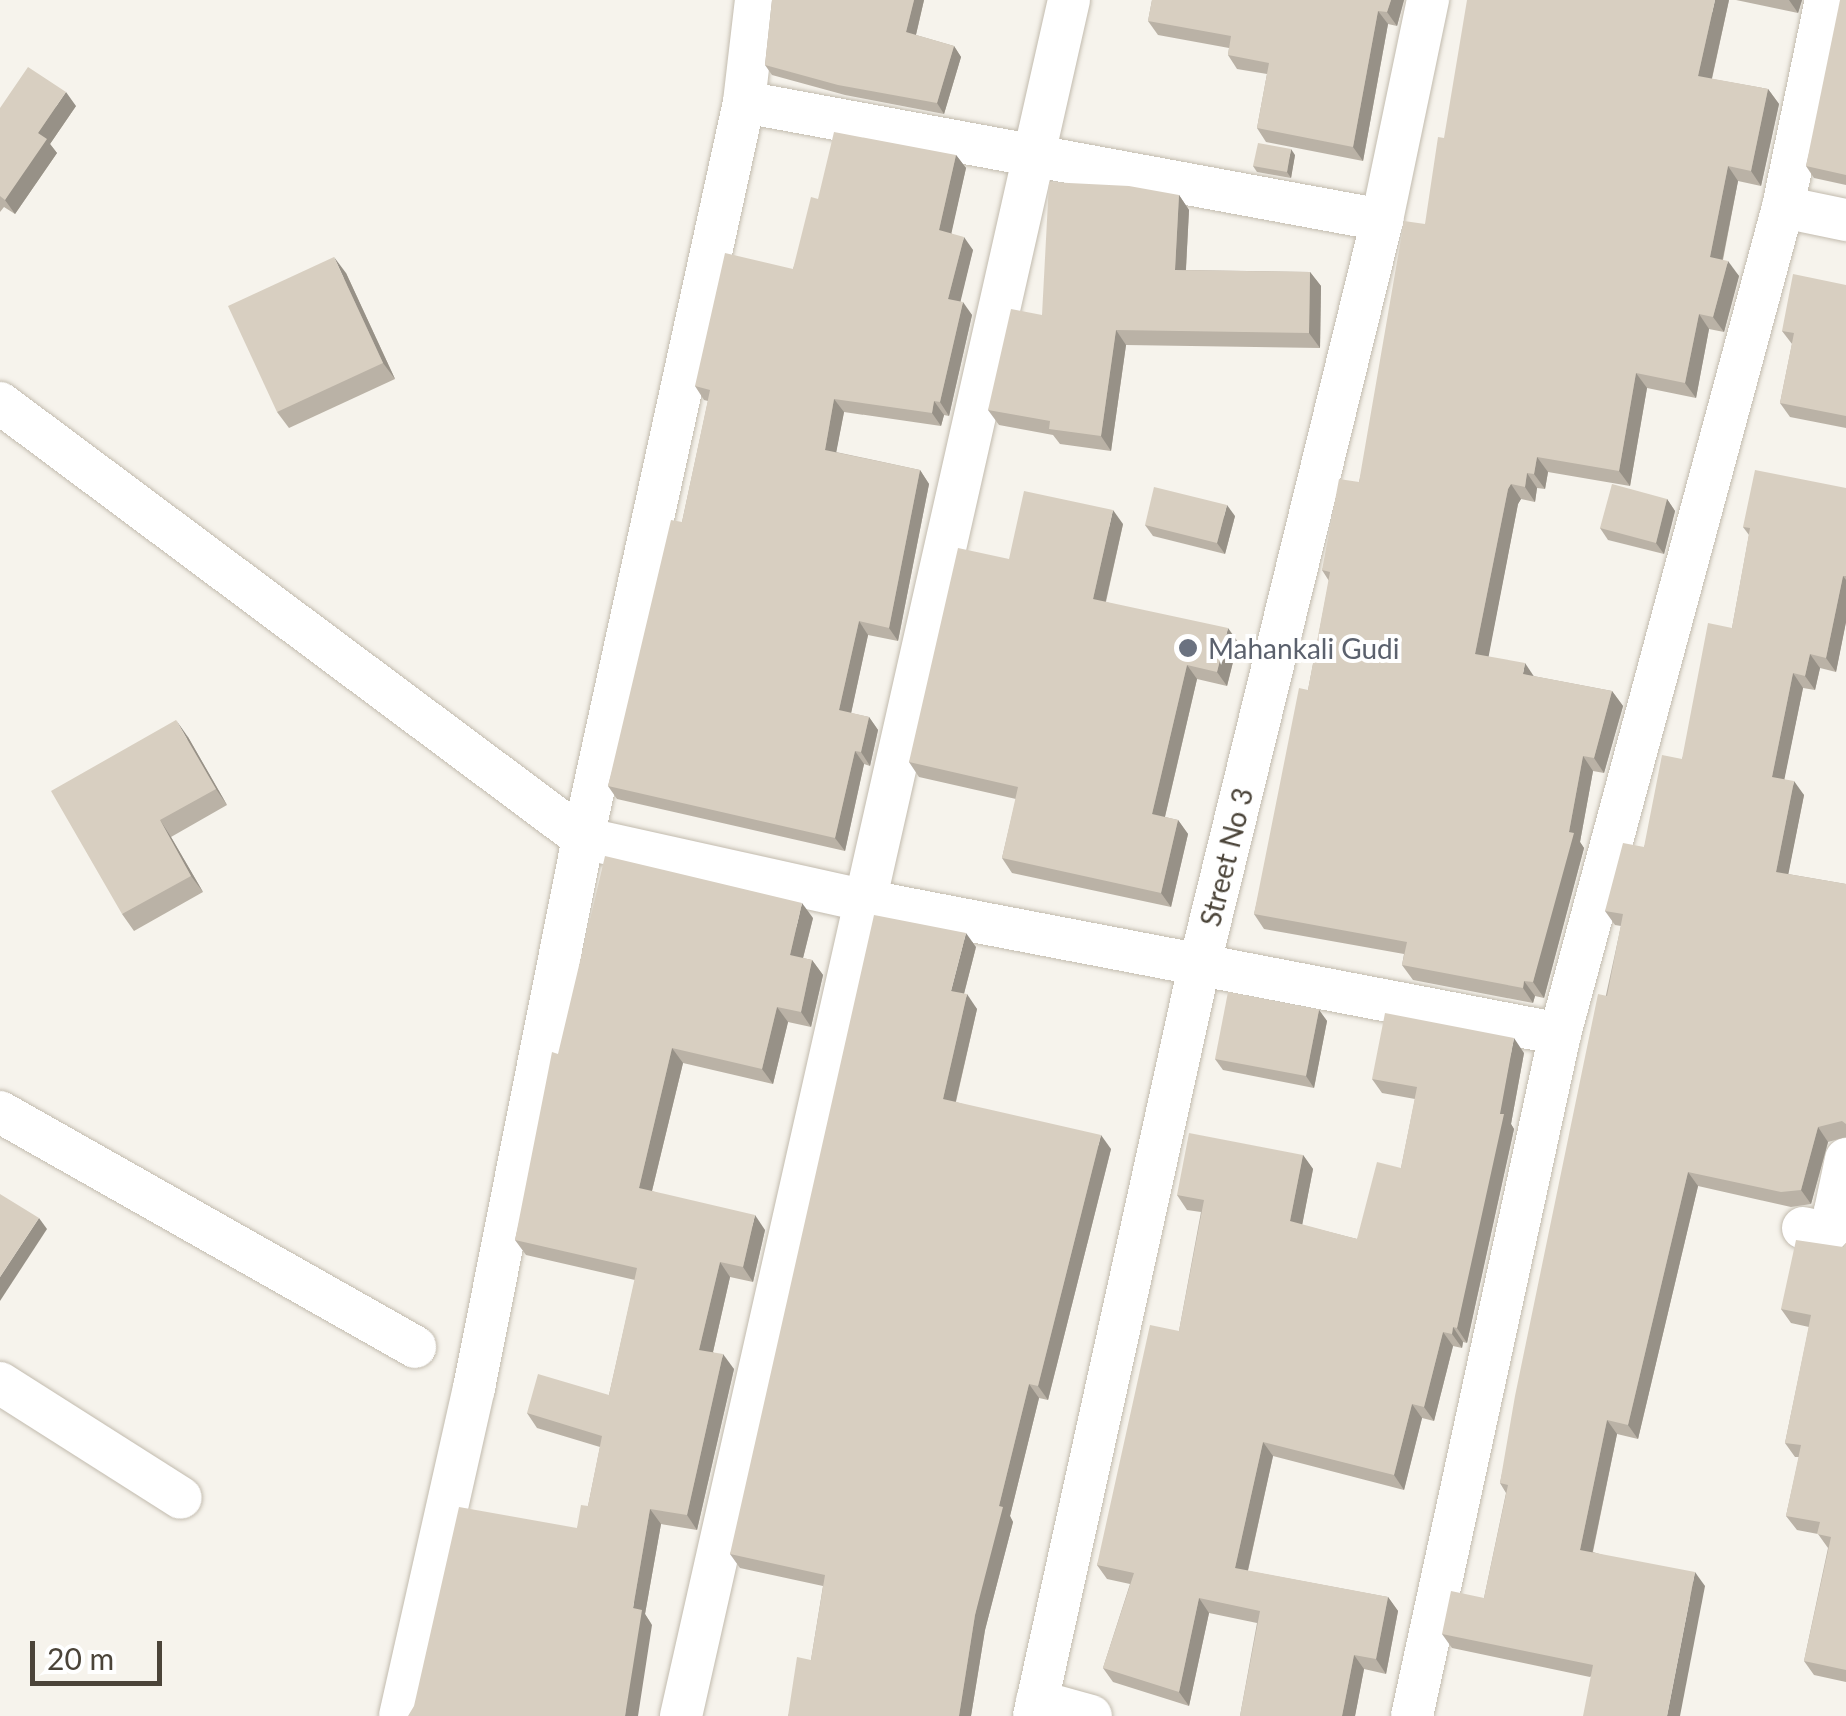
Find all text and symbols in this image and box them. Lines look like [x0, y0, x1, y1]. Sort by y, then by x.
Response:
place label: Mahankali Gudi [1208, 631, 1400, 665]
marker: Mahankali Gudi [1177, 637, 1199, 659]
street label: Street No 3 [1193, 784, 1259, 930]
scale bar [35, 1621, 168, 1683]
text: 20 m [47, 1640, 114, 1676]

